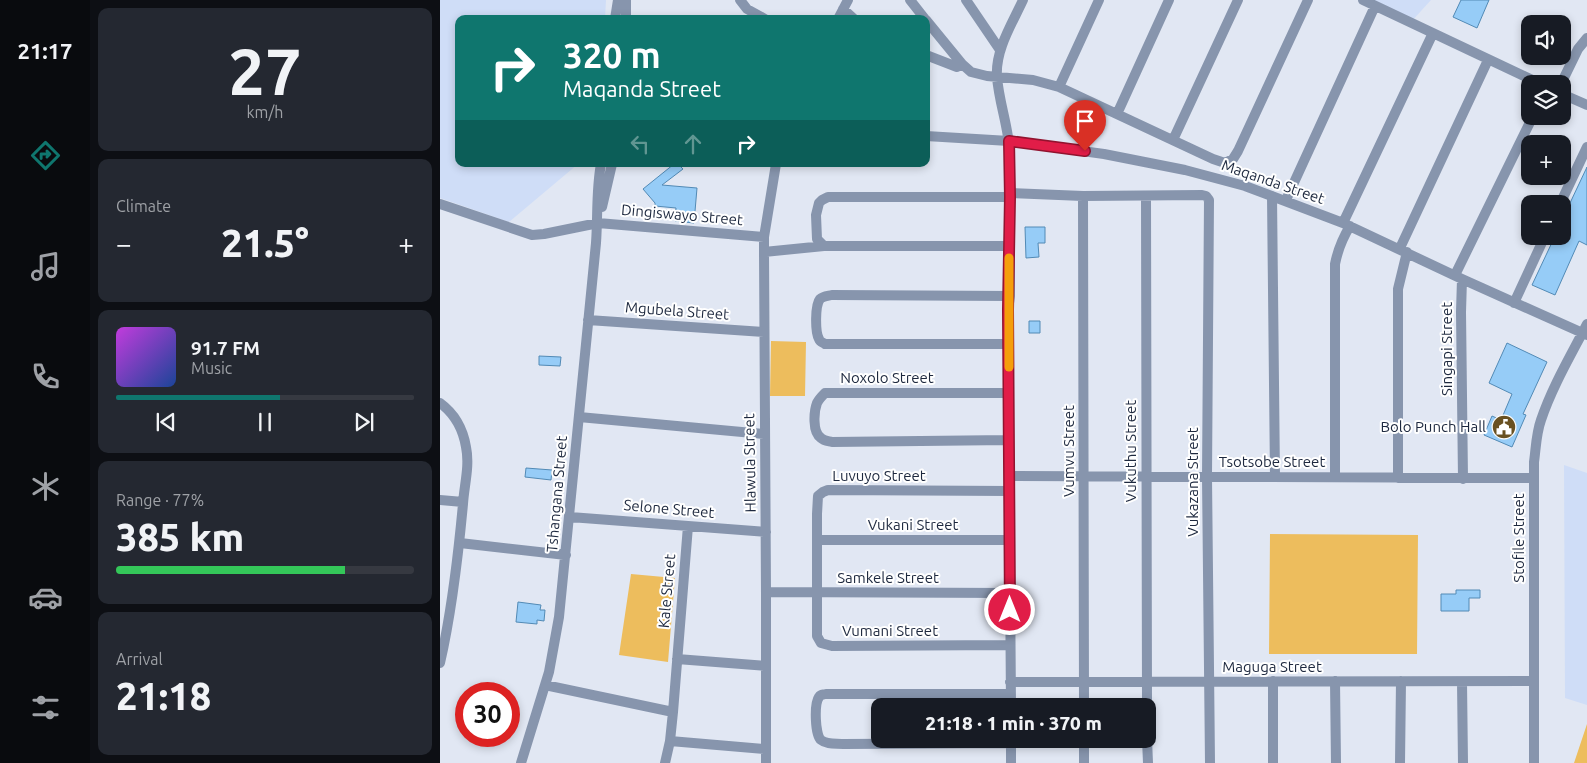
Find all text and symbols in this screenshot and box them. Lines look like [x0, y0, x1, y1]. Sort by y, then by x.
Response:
map controls [1521, 15, 1571, 245]
button: sound [1521, 15, 1571, 65]
text: 27 [228, 34, 302, 107]
icon: right [480, 35, 545, 100]
text: 320 m [563, 35, 661, 75]
text: 21:17 [17, 38, 73, 63]
button: layers [1521, 75, 1571, 125]
text: Maqanda Street [563, 76, 721, 101]
pin [1064, 100, 1106, 151]
text: km/h [247, 103, 283, 121]
icon: arrive [1071, 107, 1099, 135]
icon: left [626, 130, 654, 158]
icon: ahead [679, 130, 707, 158]
icon: right [732, 130, 760, 158]
button: + [1521, 135, 1571, 185]
icon: directions [28, 138, 63, 173]
street label: Maqanda Street [1220, 156, 1327, 207]
button: − [1521, 195, 1571, 245]
text: Climate [116, 197, 171, 215]
street label: Dingiswayo Street [620, 201, 744, 228]
text: 21.5° [221, 222, 309, 264]
text: − [116, 228, 132, 259]
text: + [398, 228, 414, 259]
icon: music [28, 249, 63, 284]
street label: Mgubela Street [624, 298, 730, 323]
street label: Singapi Street [1438, 302, 1455, 396]
text: 91.7 FM [191, 337, 260, 359]
icon: phone [28, 359, 63, 394]
text: Music [191, 359, 232, 377]
street label: Noxolo Street [840, 369, 934, 386]
street label: Vukuthu Street [1122, 400, 1139, 502]
street label: Vumvu Street [1060, 405, 1077, 497]
icon: previous [152, 408, 180, 436]
icon: pause [251, 408, 279, 436]
icon: next [350, 408, 378, 436]
street label: Hlawula Street [740, 413, 759, 513]
public building icon: Bolo Punch Hall [1491, 414, 1517, 440]
place label: Bolo Punch Hall [1380, 418, 1486, 435]
street label: Vukazana Street [1184, 427, 1201, 537]
street label: Tshangana Street [543, 435, 570, 553]
street label: Tsotsobe Street [1219, 453, 1325, 470]
street label: Luvuyo Street [832, 467, 926, 484]
icon: climate [28, 469, 63, 504]
text: Range · 77% [116, 491, 204, 509]
street label: Stofile Street [1510, 493, 1527, 583]
street label: Selone Street [623, 496, 715, 521]
text: 385 km [116, 516, 244, 558]
street label: Vukani Street [868, 516, 958, 533]
street label: Kale Street [655, 553, 678, 629]
street label: Samkele Street [837, 569, 939, 586]
icon: car [28, 580, 63, 615]
position arrow [983, 583, 1035, 635]
street label: Vumani Street [842, 622, 938, 639]
text: Arrival [116, 650, 163, 668]
street label: Maguga Street [1222, 658, 1322, 675]
text: 21:18 [116, 675, 211, 717]
speed limit sign: 30 [455, 682, 520, 747]
icon: filters [28, 690, 63, 725]
text: 21:18 · 1 min · 370 m [925, 712, 1102, 734]

